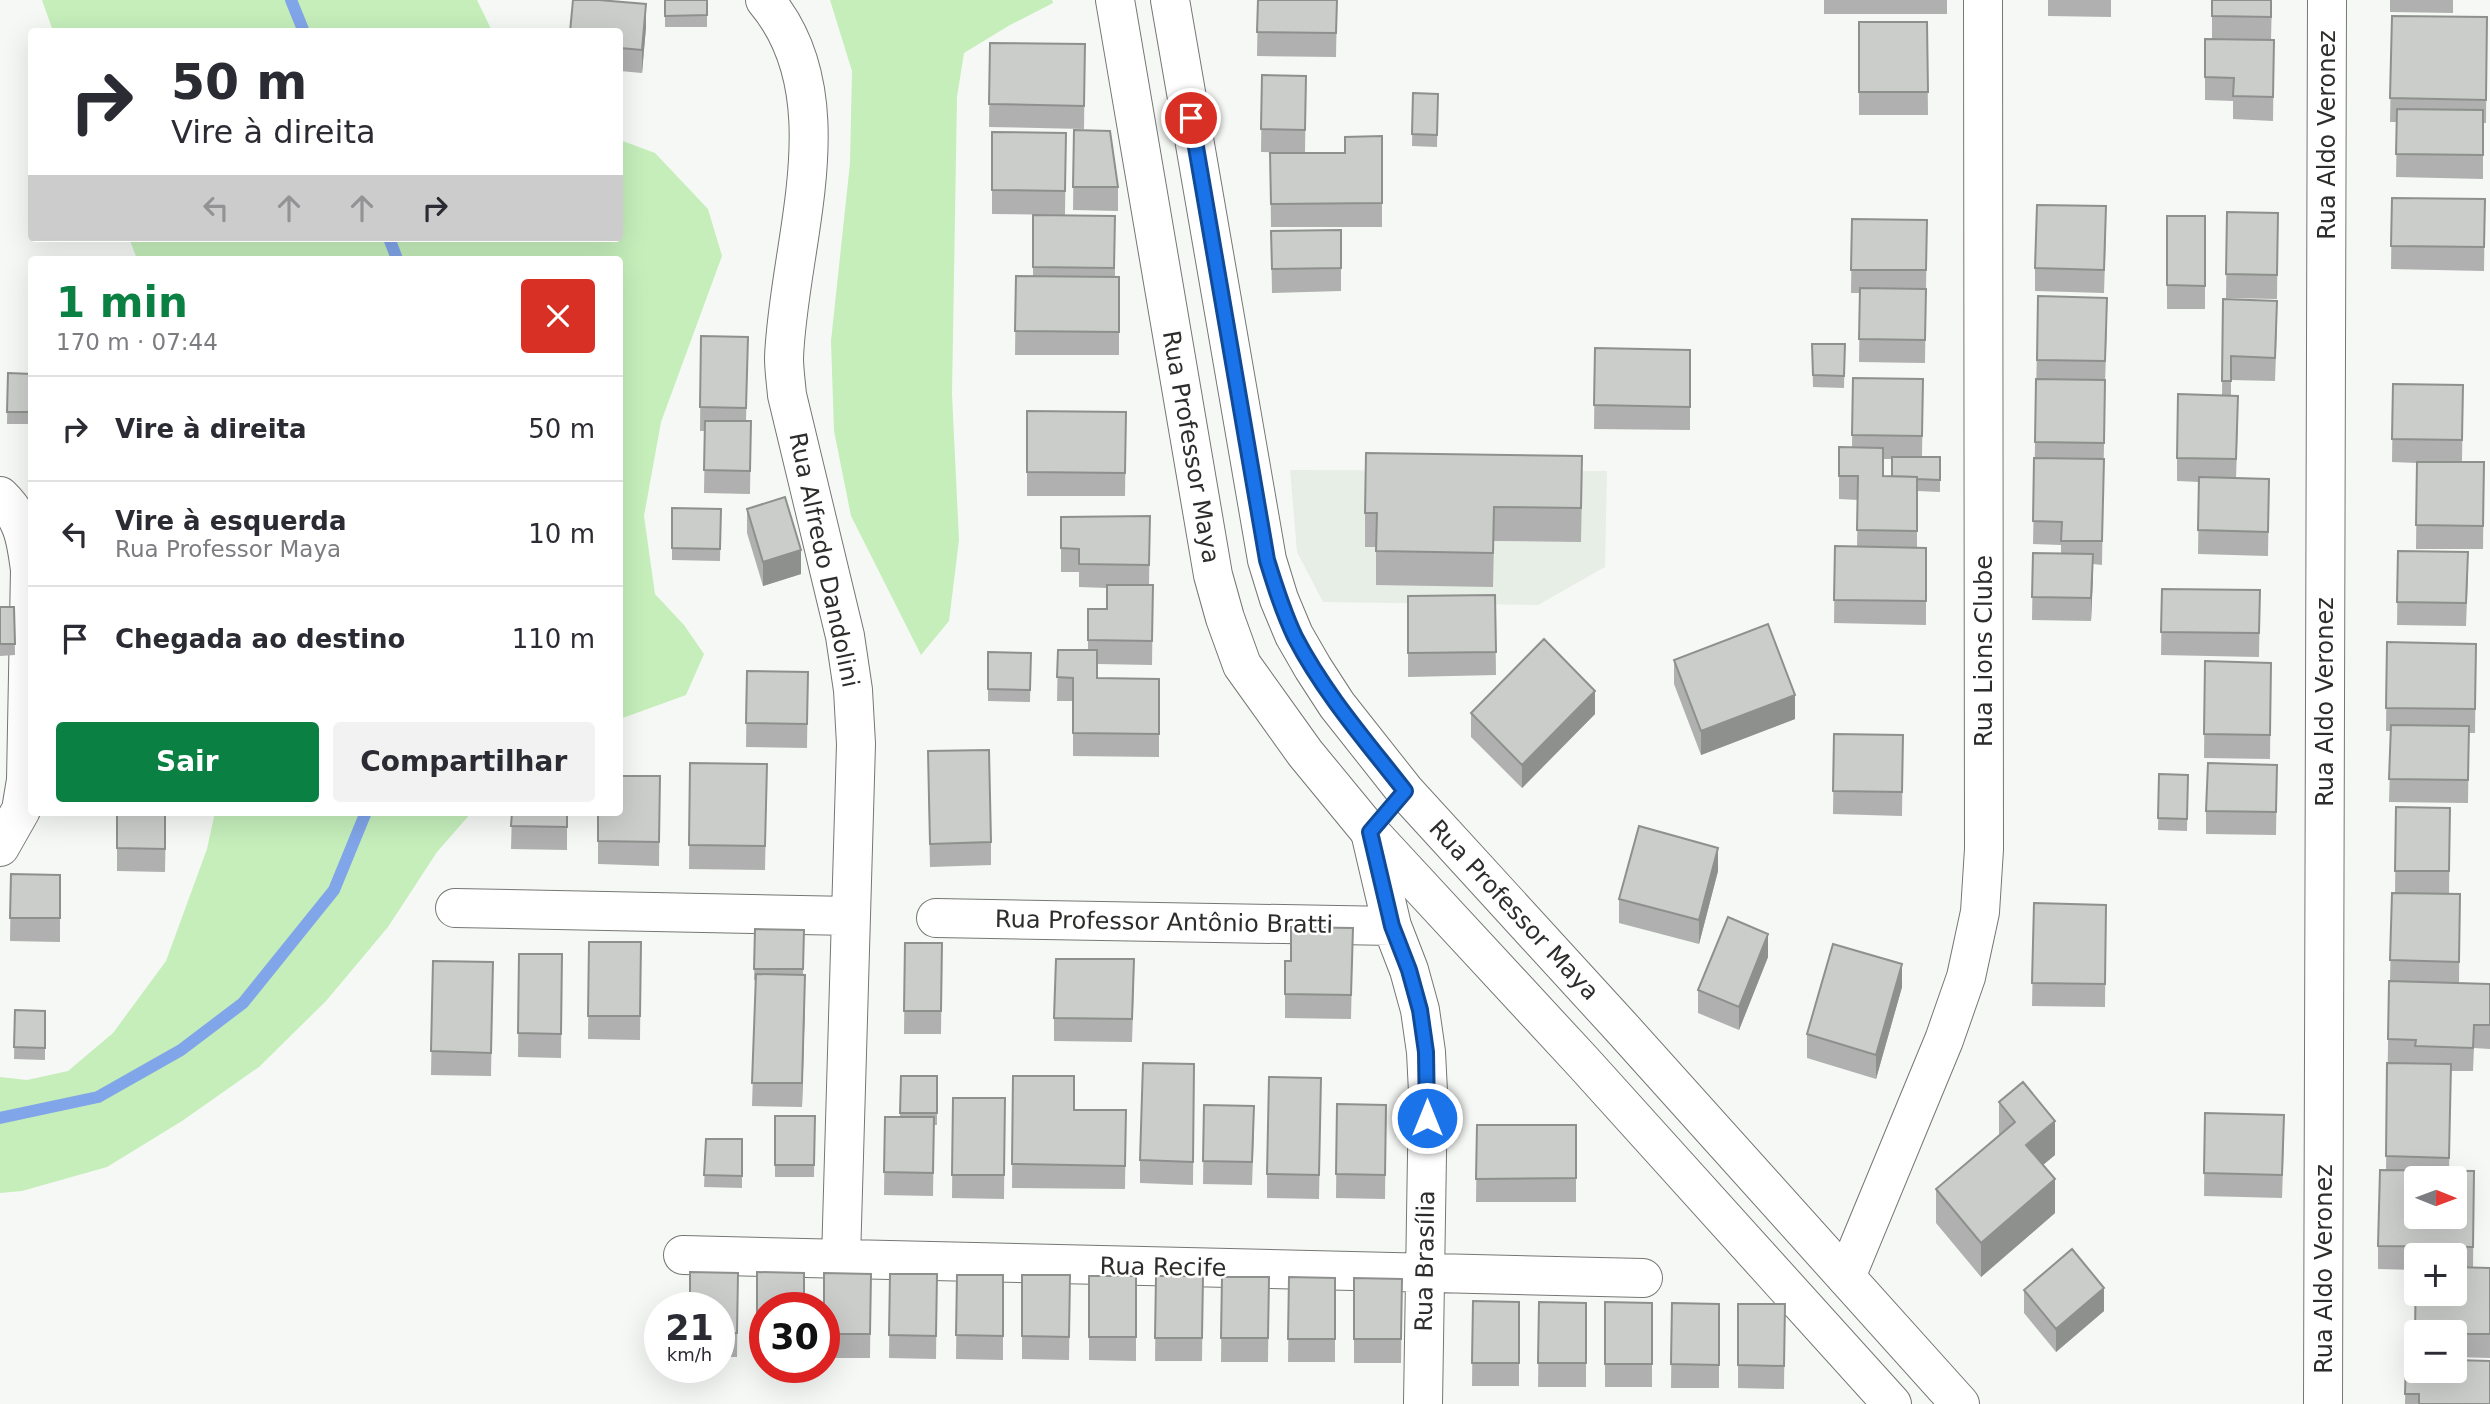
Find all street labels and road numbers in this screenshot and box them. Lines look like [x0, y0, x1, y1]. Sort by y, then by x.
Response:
street label: Rua Aldo Veronez [2313, 30, 2341, 240]
street label: Rua Professor Maya [1157, 328, 1225, 566]
street label: Rua Alfredo Dandolini [783, 430, 865, 690]
street label: Rua Lions Clube [1970, 555, 1998, 747]
street label: Rua Aldo Veronez [2311, 597, 2339, 807]
street label: Rua Professor Maya [1423, 814, 1605, 1006]
street label: Rua Professor Antônio Bratti [995, 905, 1333, 939]
street label: Rua Aldo Veronez [2310, 1164, 2338, 1374]
street label: Rua Brasília [1410, 1190, 1440, 1332]
street label: Rua Recife [1099, 1252, 1227, 1282]

